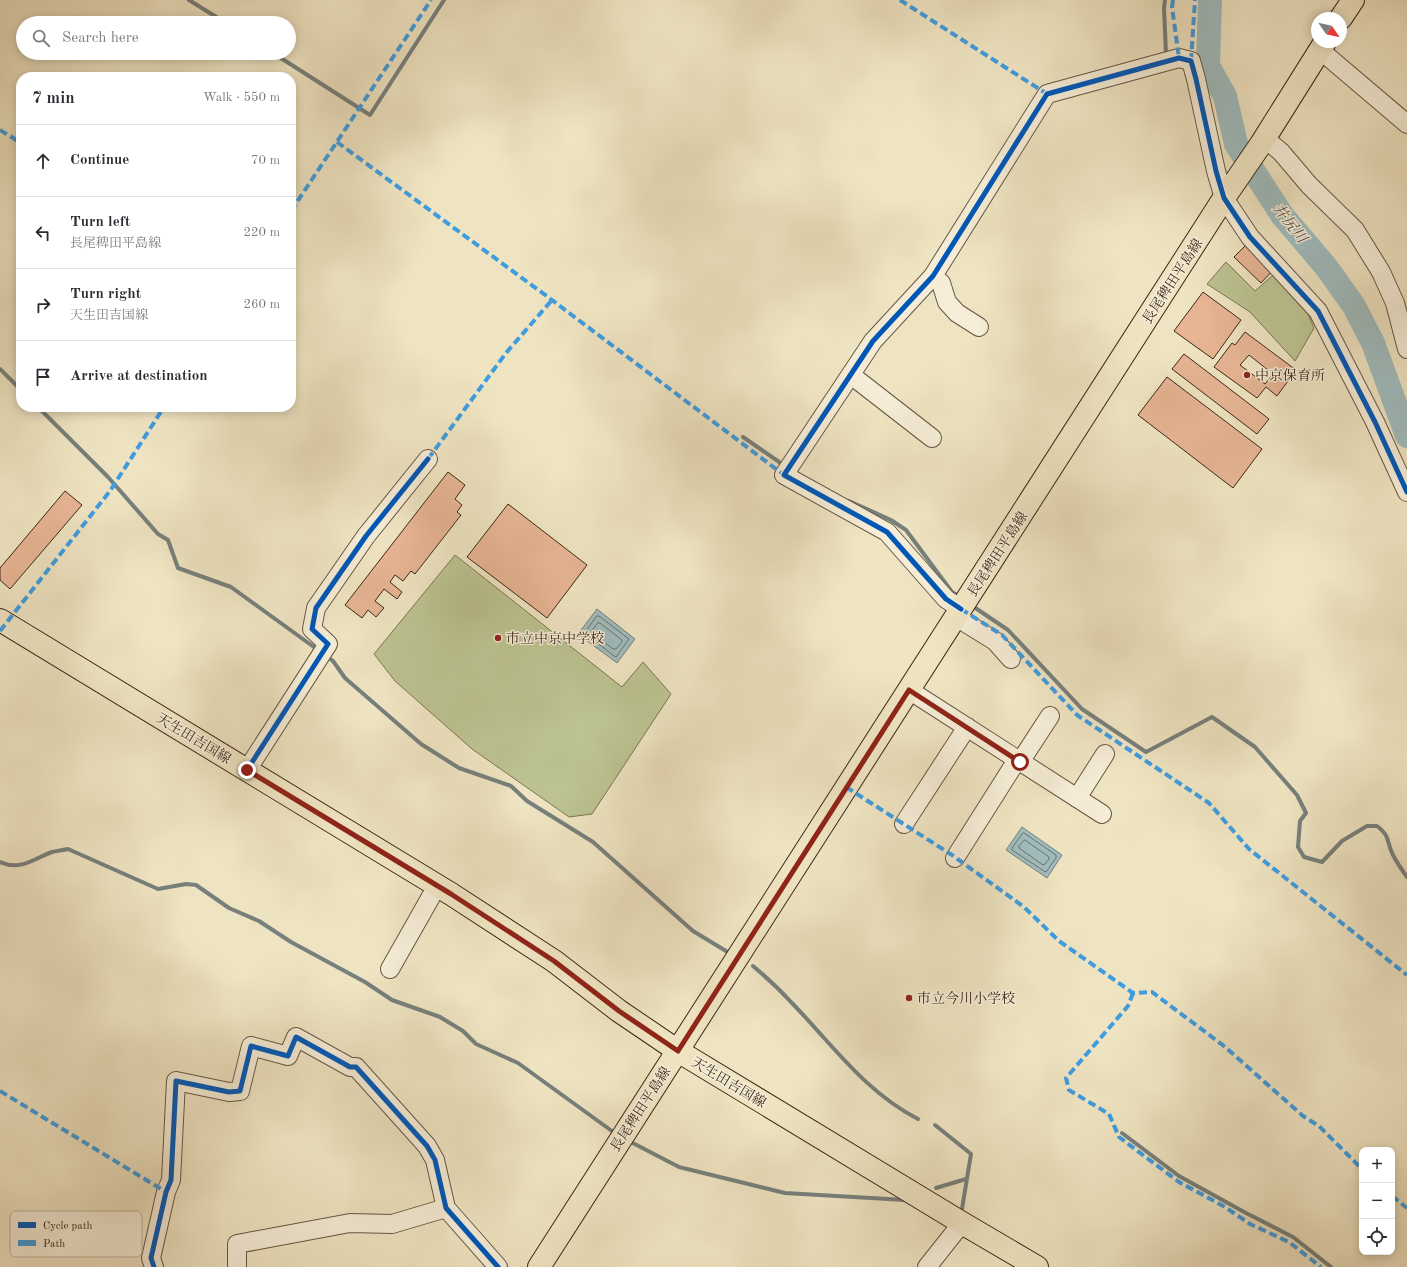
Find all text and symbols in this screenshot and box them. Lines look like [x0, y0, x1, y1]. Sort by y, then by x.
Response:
north arrow [1311, 12, 1347, 48]
search box [16, 16, 296, 60]
icon: search [30, 27, 52, 49]
text: Search here [62, 31, 139, 46]
text: 7 min [32, 90, 75, 107]
text: Walk · 550 m [203, 91, 280, 104]
icon: ahead [32, 150, 54, 172]
text: Continue [70, 153, 129, 168]
text: 70 m [251, 154, 280, 167]
water label: 井尻川 [1269, 200, 1311, 248]
text: Turn left [70, 215, 130, 230]
icon: left [32, 222, 54, 244]
text: 220 m [243, 226, 280, 239]
street label: 長尾稗田平島線 [1139, 236, 1205, 326]
text: 長尾稗田平島線 [70, 237, 161, 250]
text: Turn right [70, 287, 141, 302]
icon: right [32, 294, 54, 316]
text: 260 m [243, 298, 280, 311]
text: 天生田吉国線 [70, 309, 148, 322]
icon: arrive [32, 366, 54, 388]
place label: 中京保育所 [1255, 368, 1325, 383]
text: Arrive at destination [70, 369, 208, 384]
marker: 中京保育所 [1242, 370, 1252, 380]
street label: 長尾稗田平島線 [964, 509, 1030, 599]
place label: 市立中京中学校 [506, 631, 604, 646]
marker: 市立中京中学校 [493, 633, 503, 643]
street label: 天生田吉国線 [154, 710, 234, 766]
route start [1011, 753, 1029, 771]
route end [238, 761, 256, 779]
place label: 市立今川小学校 [917, 991, 1015, 1006]
marker: 市立今川小学校 [904, 993, 914, 1003]
street label: 天生田吉国線 [689, 1054, 769, 1110]
street label: 長尾稗田平島線 [607, 1064, 673, 1154]
map controls [1359, 1147, 1395, 1255]
button: + [1359, 1147, 1395, 1183]
button: − [1359, 1183, 1395, 1219]
legend [10, 1211, 142, 1257]
button: locate [1359, 1219, 1395, 1255]
text: Cycle path [43, 1221, 93, 1232]
text: Path [43, 1239, 65, 1250]

